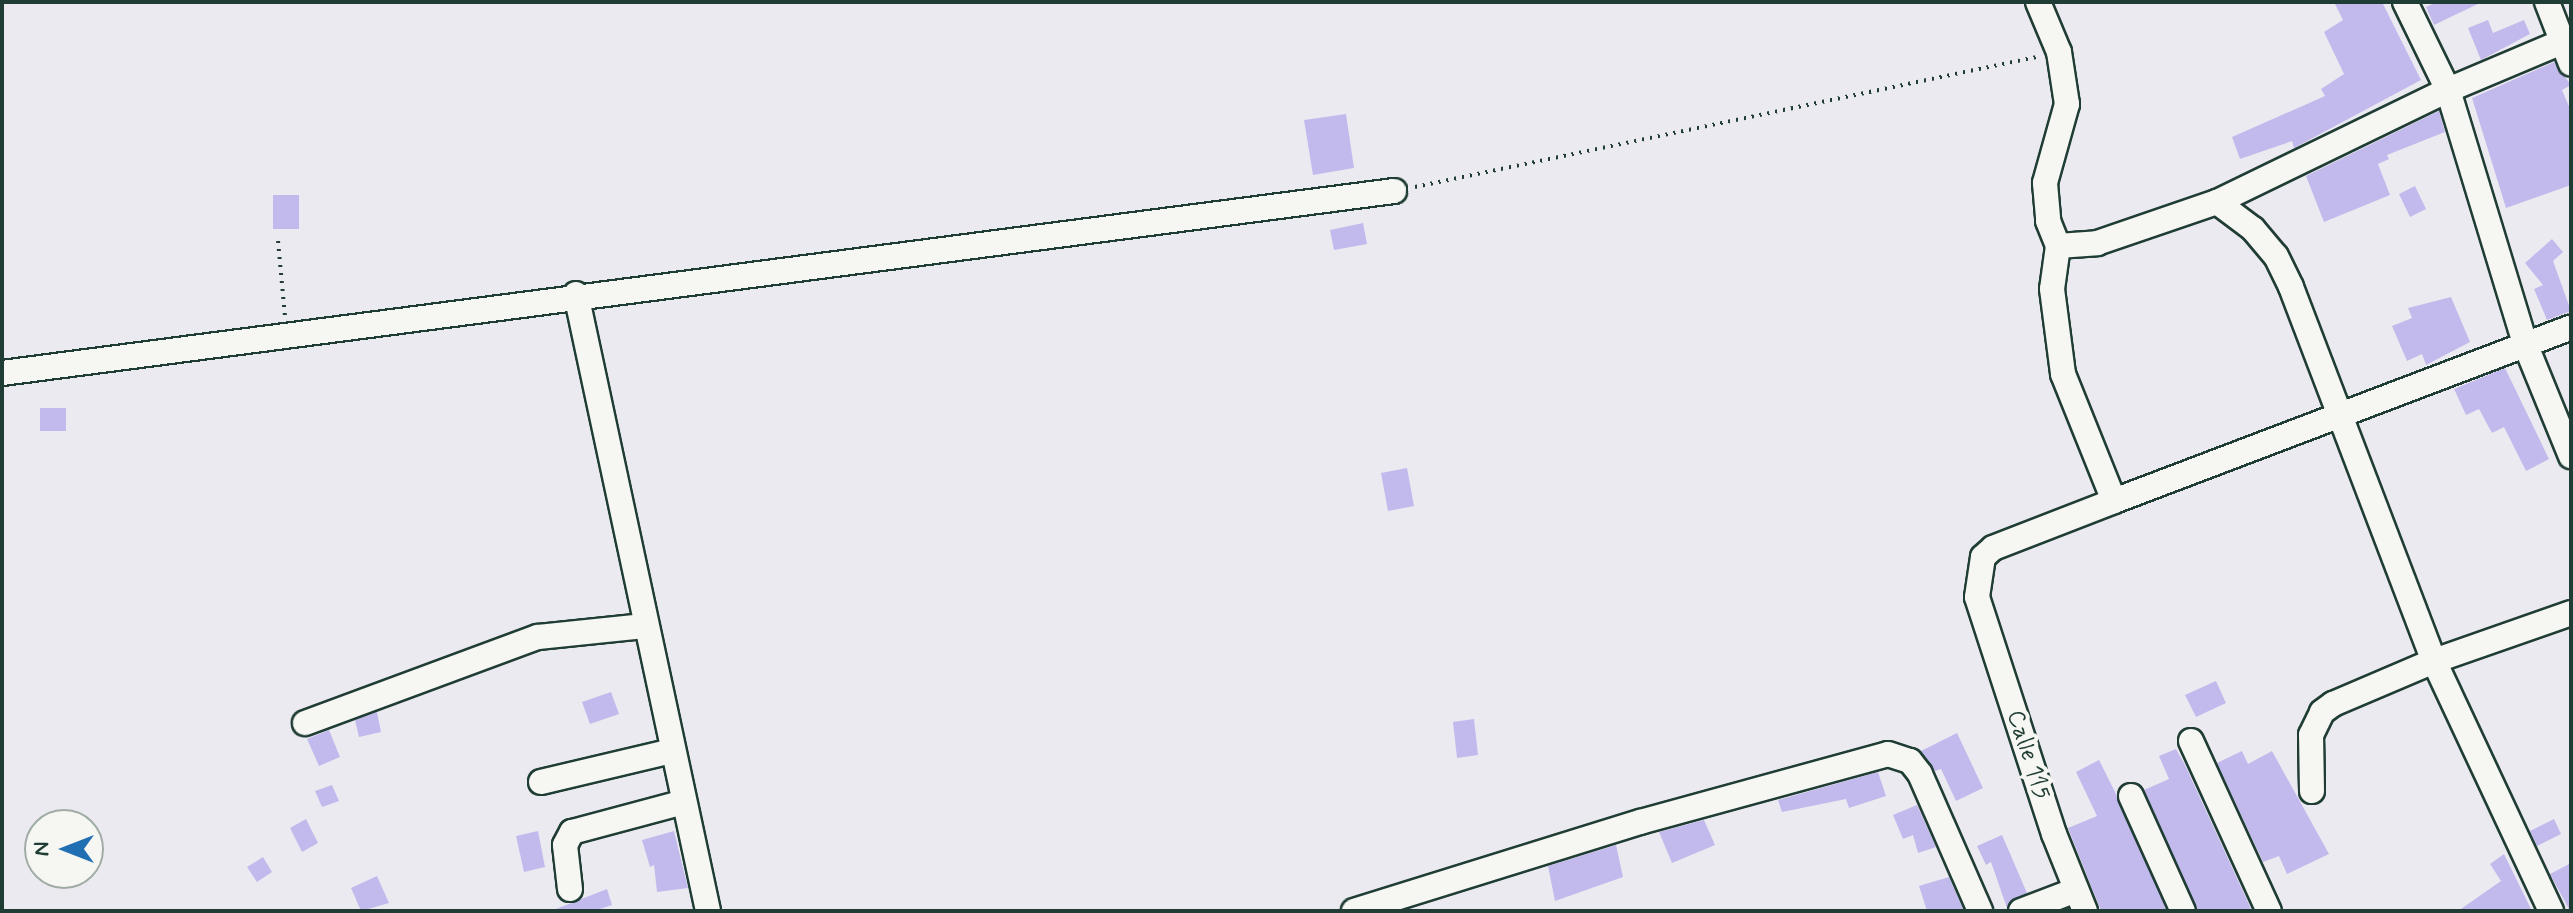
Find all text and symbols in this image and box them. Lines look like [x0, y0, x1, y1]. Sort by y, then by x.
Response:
street label: Calle 115 [2000, 707, 2056, 803]
north arrow [24, 809, 104, 889]
text: N [28, 842, 56, 856]

